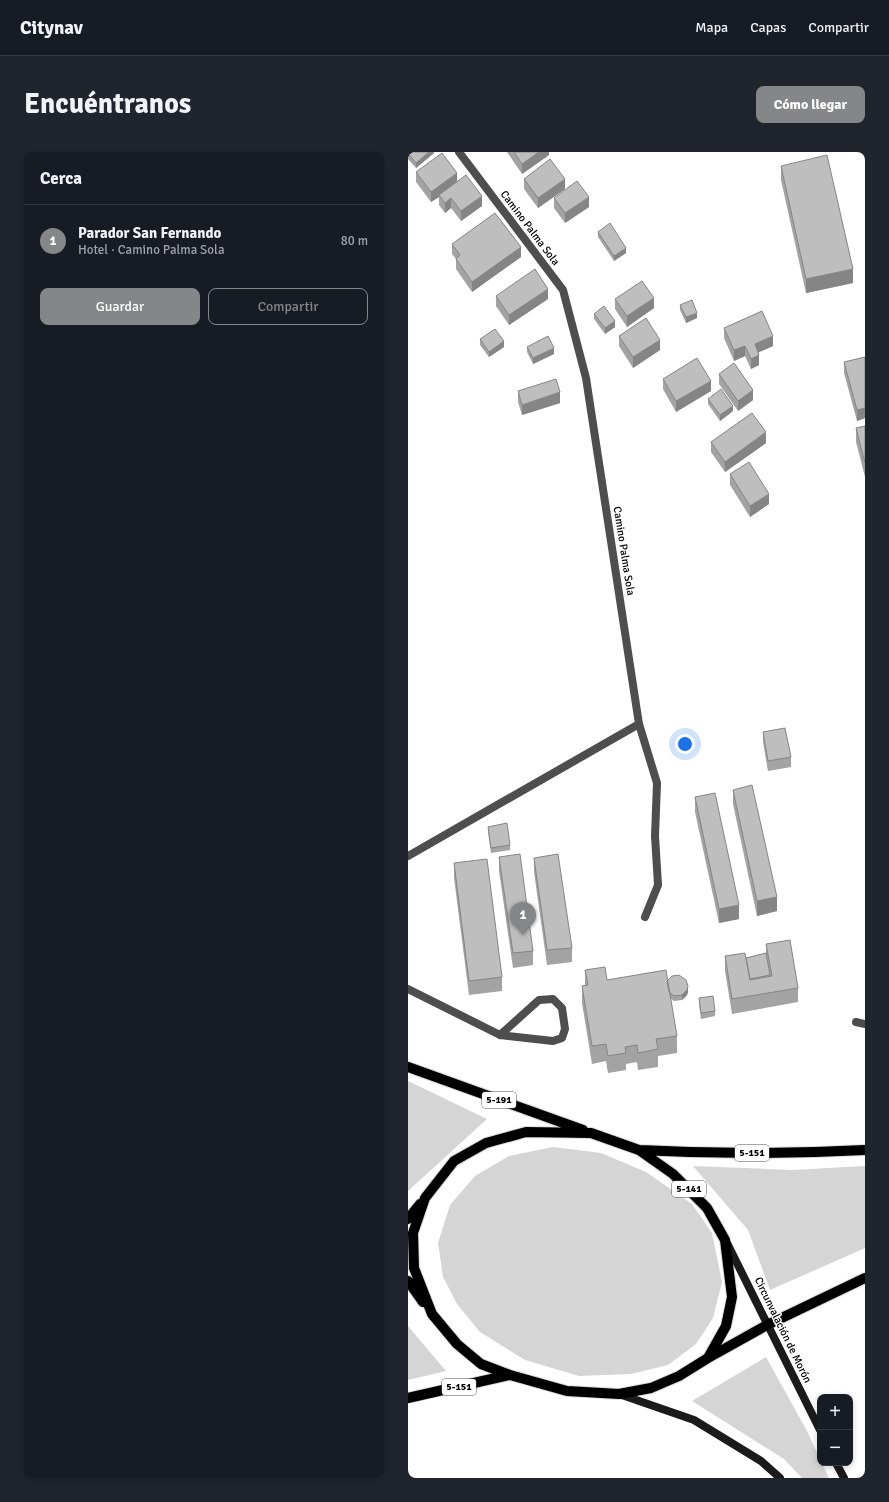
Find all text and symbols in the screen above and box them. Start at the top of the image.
text: Citynav [20,16,83,40]
text: Mapa [695,19,728,36]
text: Capas [750,19,786,36]
text: Compartir [808,19,869,36]
button: Cómo llegar [756,86,865,123]
text: Encuéntranos [24,87,191,121]
text: Cerca [40,168,82,189]
street label: Camino Palma Sola [498,188,563,268]
text: Parador San Fernando [78,224,221,242]
text: 1 [49,233,57,249]
text: 80 m [341,233,368,249]
text: Hotel · Camino Palma Sola [78,242,225,258]
button: Guardar [40,288,200,325]
button: Compartir [208,288,368,325]
street label: Camino Palma Sola [611,505,638,597]
your location [675,734,695,754]
pin: 1 [510,902,536,935]
road number: 5-191 [482,1092,516,1108]
road number: 5-151 [735,1145,769,1161]
road number: 5-141 [672,1181,706,1197]
street label: Circunvalación de Morón [752,1275,814,1385]
road number: 5-151 [442,1379,476,1395]
map controls [817,1394,853,1466]
button: + [817,1394,853,1430]
button: − [817,1430,853,1466]

